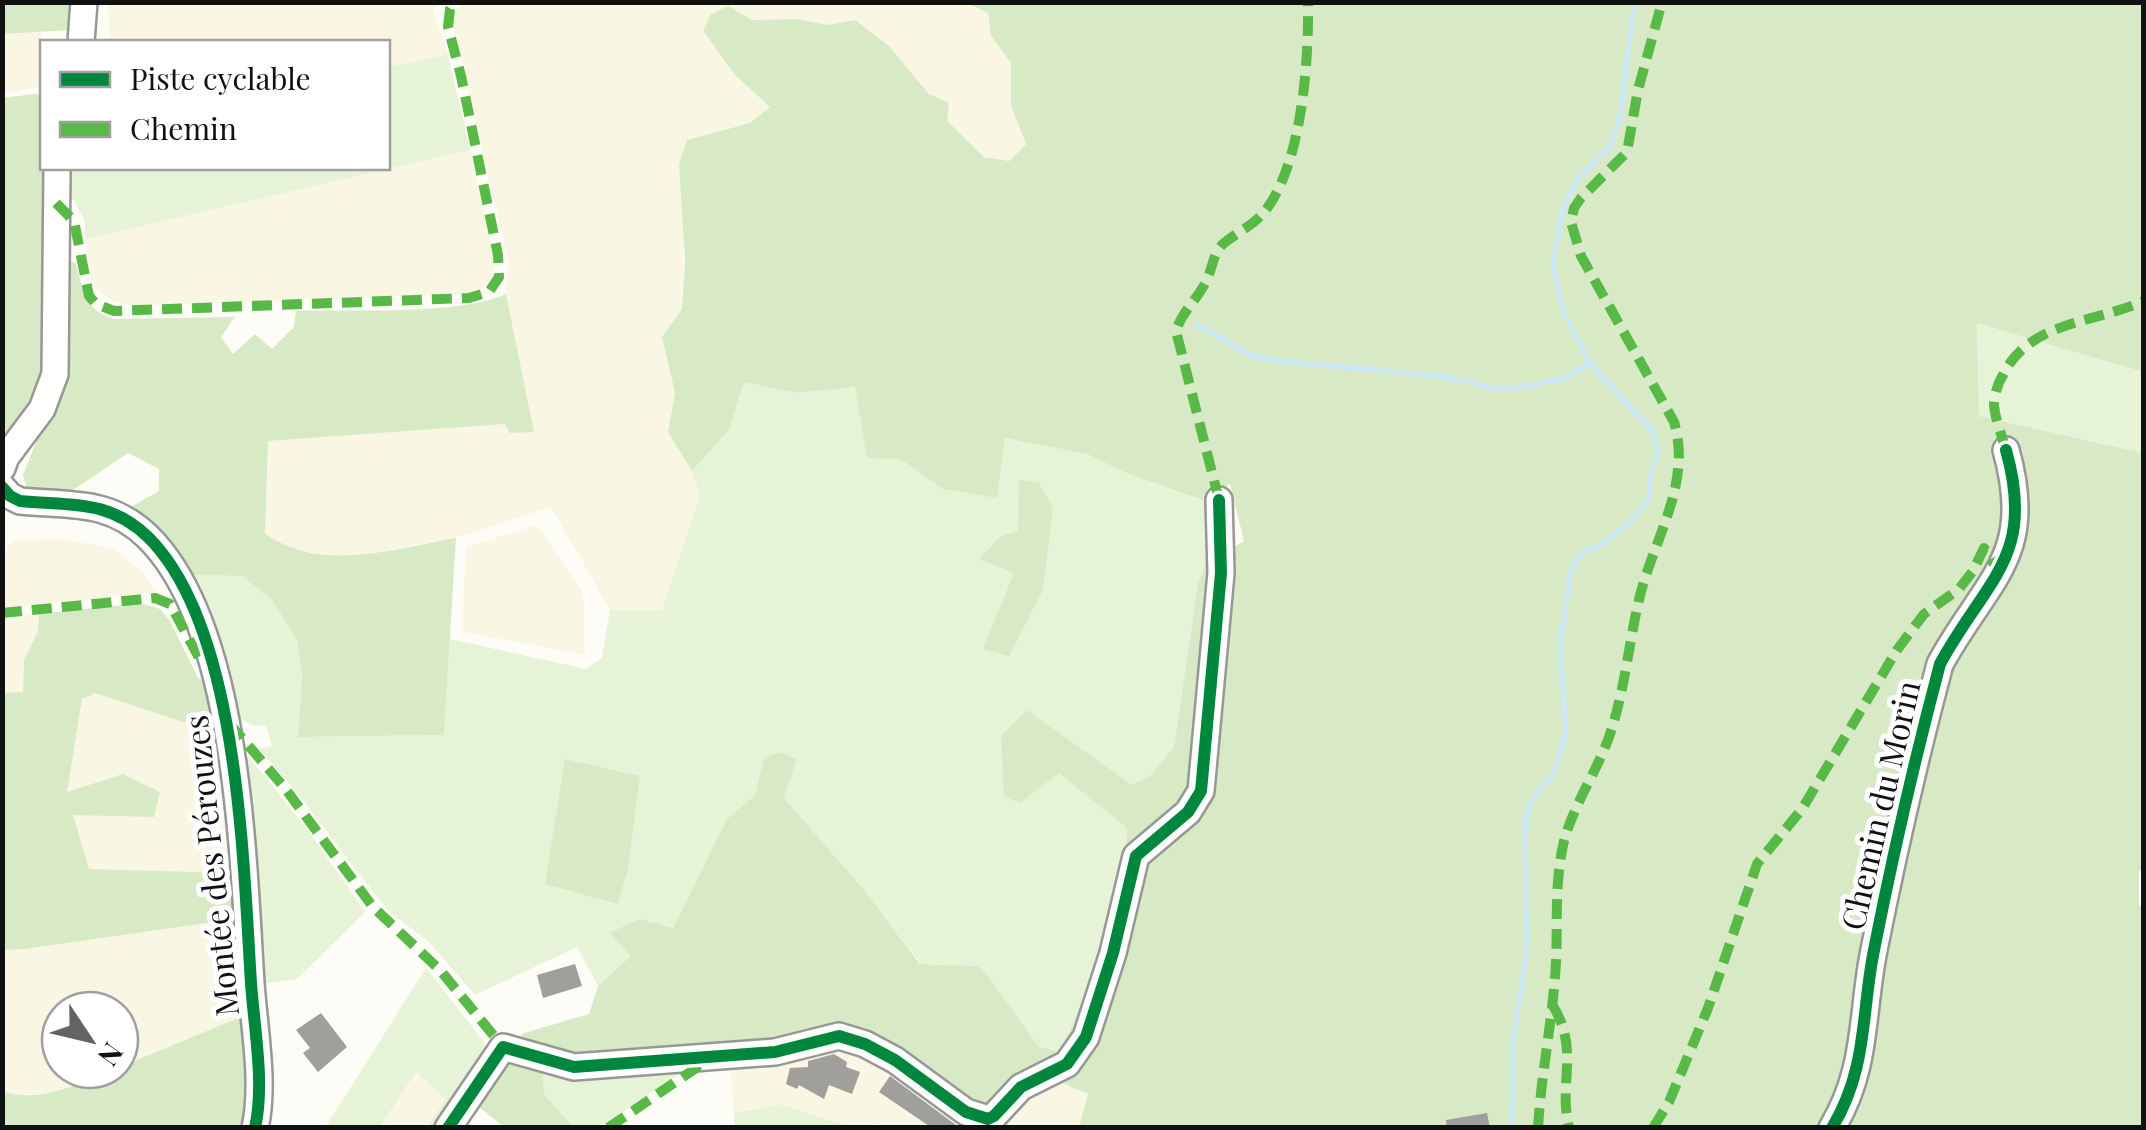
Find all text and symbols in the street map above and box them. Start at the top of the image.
legend [40,40,390,170]
text: Piste cyclable [130,58,311,98]
text: Chemin [130,108,237,148]
street label: Chemin du Morin [1829,676,1929,934]
street label: Montée des Pérouzes [173,713,247,1019]
north arrow [40,990,140,1090]
text: N [91,1036,133,1074]

